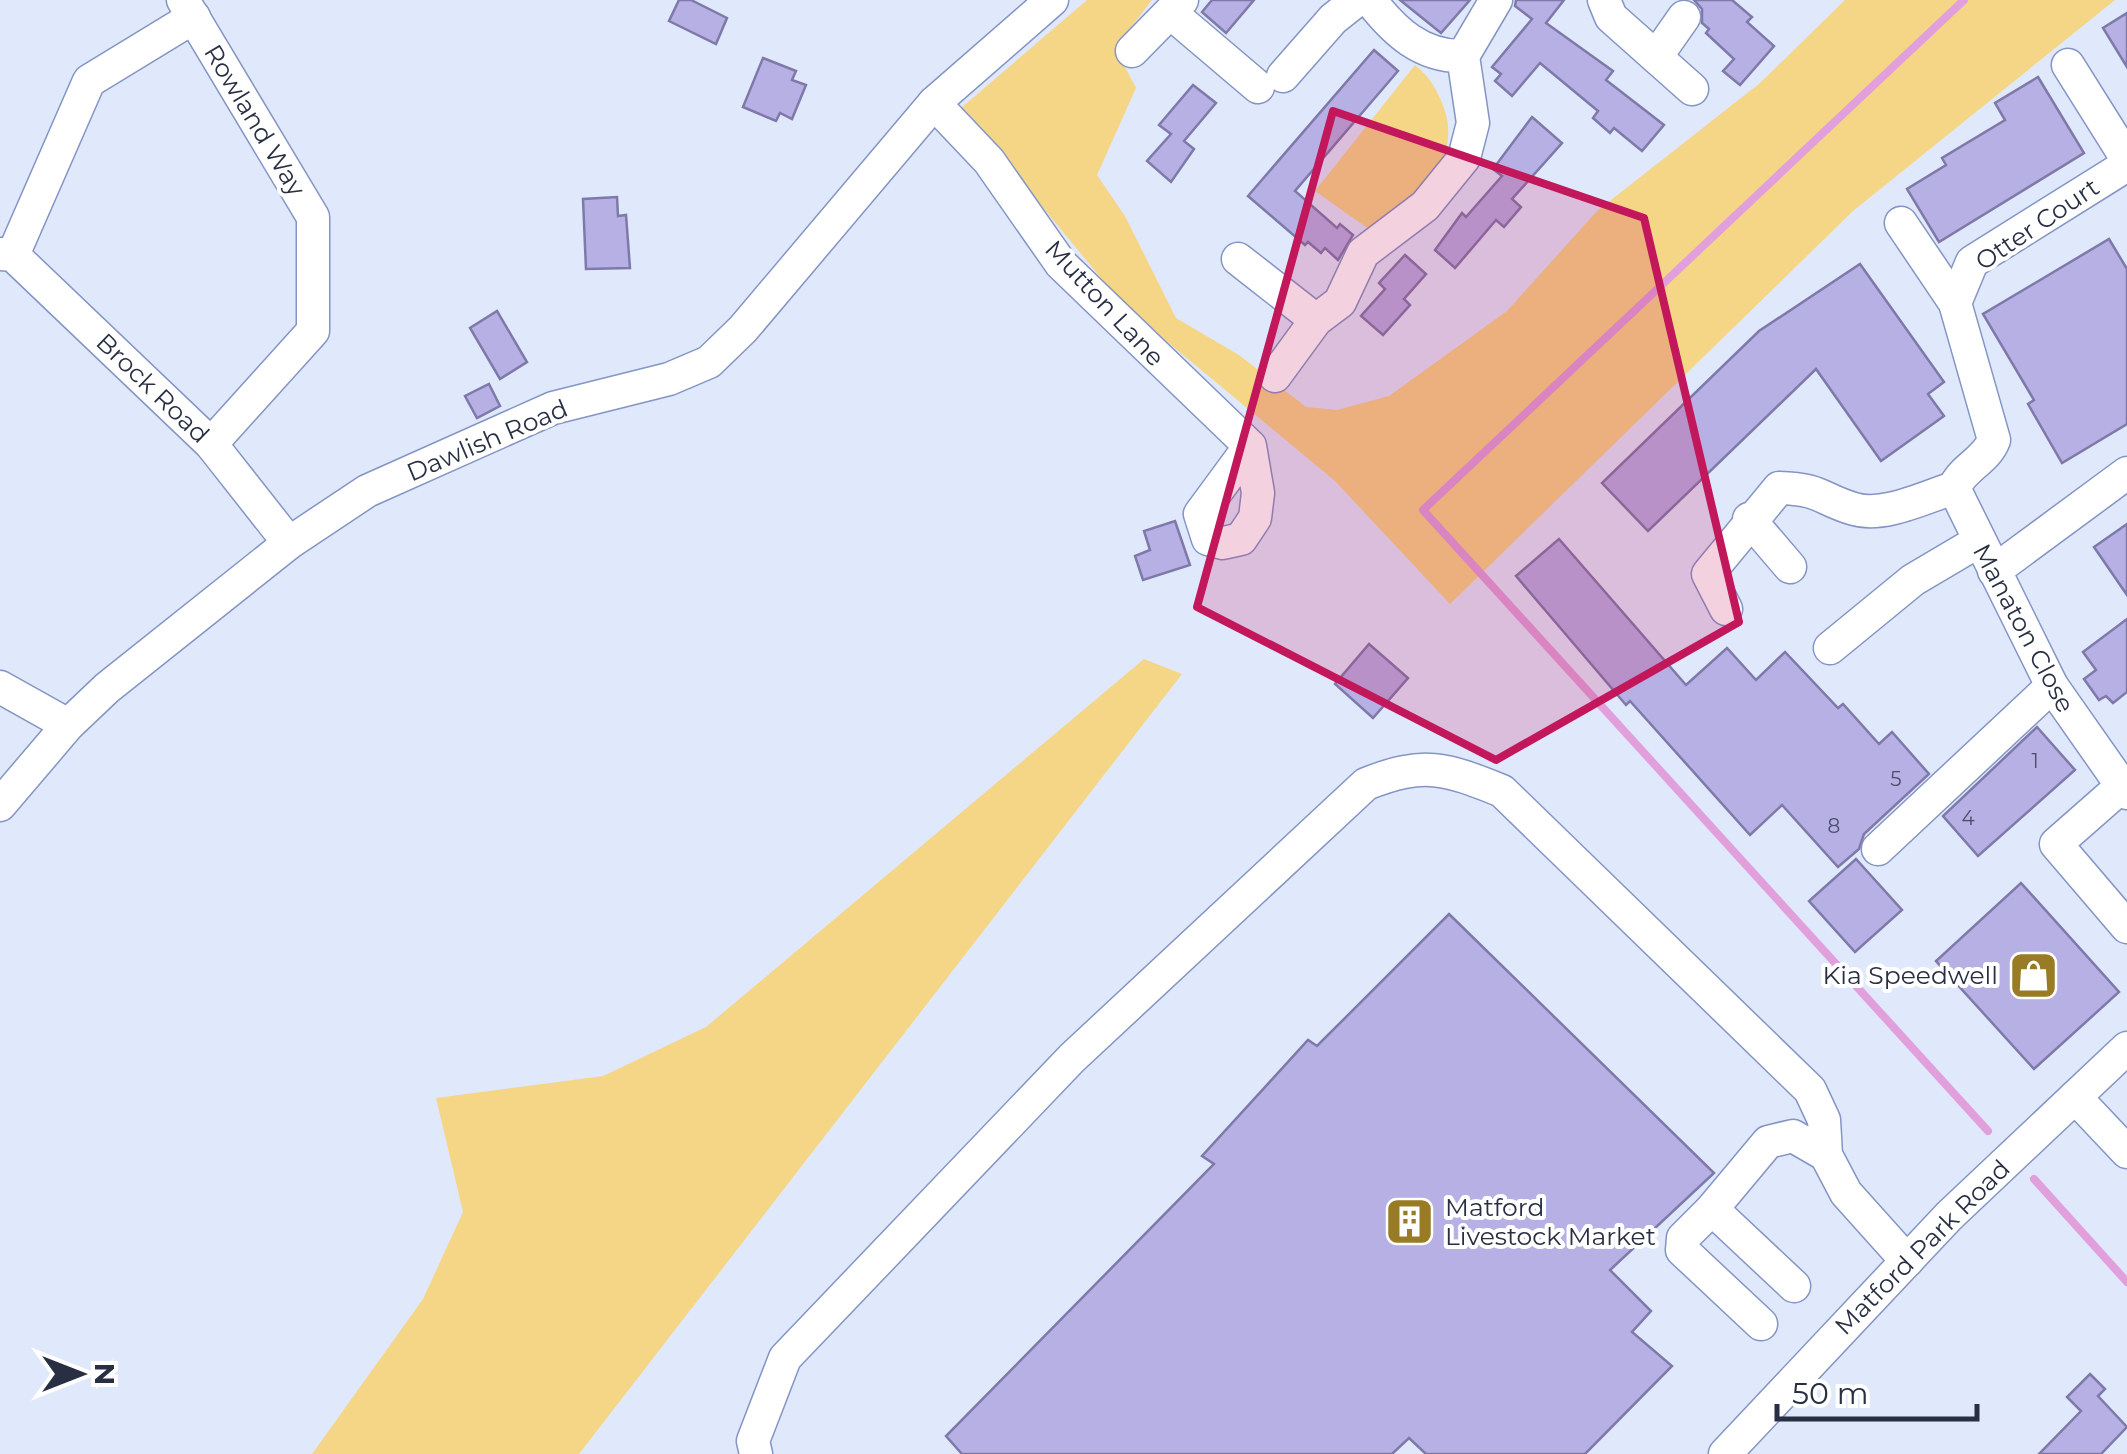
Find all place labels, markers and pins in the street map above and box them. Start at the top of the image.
shop icon: Kia Speedwell [2007,949,2059,1001]
place label: Kia Speedwell [1823,960,1998,990]
place label: Matford Livestock Market [1445,1192,1656,1251]
building icon: Matford Livestock Market [1384,1195,1436,1247]

